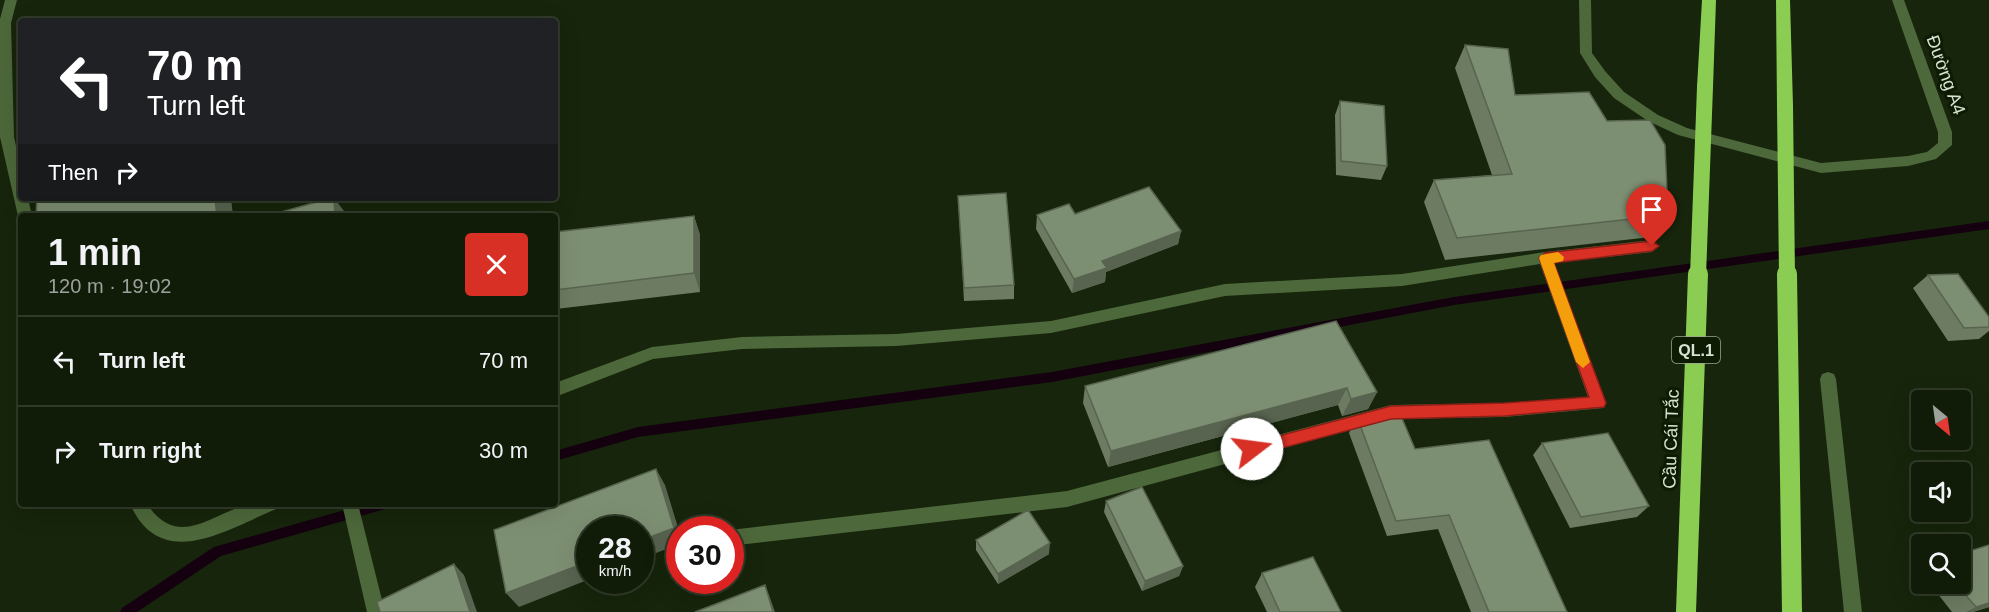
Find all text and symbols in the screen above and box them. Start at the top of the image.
street label: Đường A4 [1922,33,1970,117]
icon: left [48,42,126,120]
text: 70 m [147,42,243,89]
text: Turn left [147,91,245,121]
icon: right [110,156,143,189]
text: Then [48,160,98,185]
pin [1626,184,1677,246]
icon: arrive [1635,193,1668,226]
text: 1 min [48,232,142,273]
button: close [465,233,528,296]
text: 120 m · 19:02 [48,275,171,297]
road number: QL.1 [1672,337,1720,363]
icon: left [48,345,81,378]
text: Turn left [99,348,185,373]
text: 70 m [479,348,528,373]
street label: Cầu Cái Tắc [1658,389,1683,489]
north arrow [1911,390,1971,450]
map controls [1911,390,1971,594]
position arrow [1220,417,1284,481]
icon: right [48,435,81,468]
text: Turn right [99,438,201,463]
text: 30 m [479,438,528,463]
button: sound [1911,462,1971,522]
speed limit sign: 30 [666,516,744,594]
text: 28 [598,531,632,564]
button: search [1911,534,1971,594]
text: km/h [599,562,631,579]

